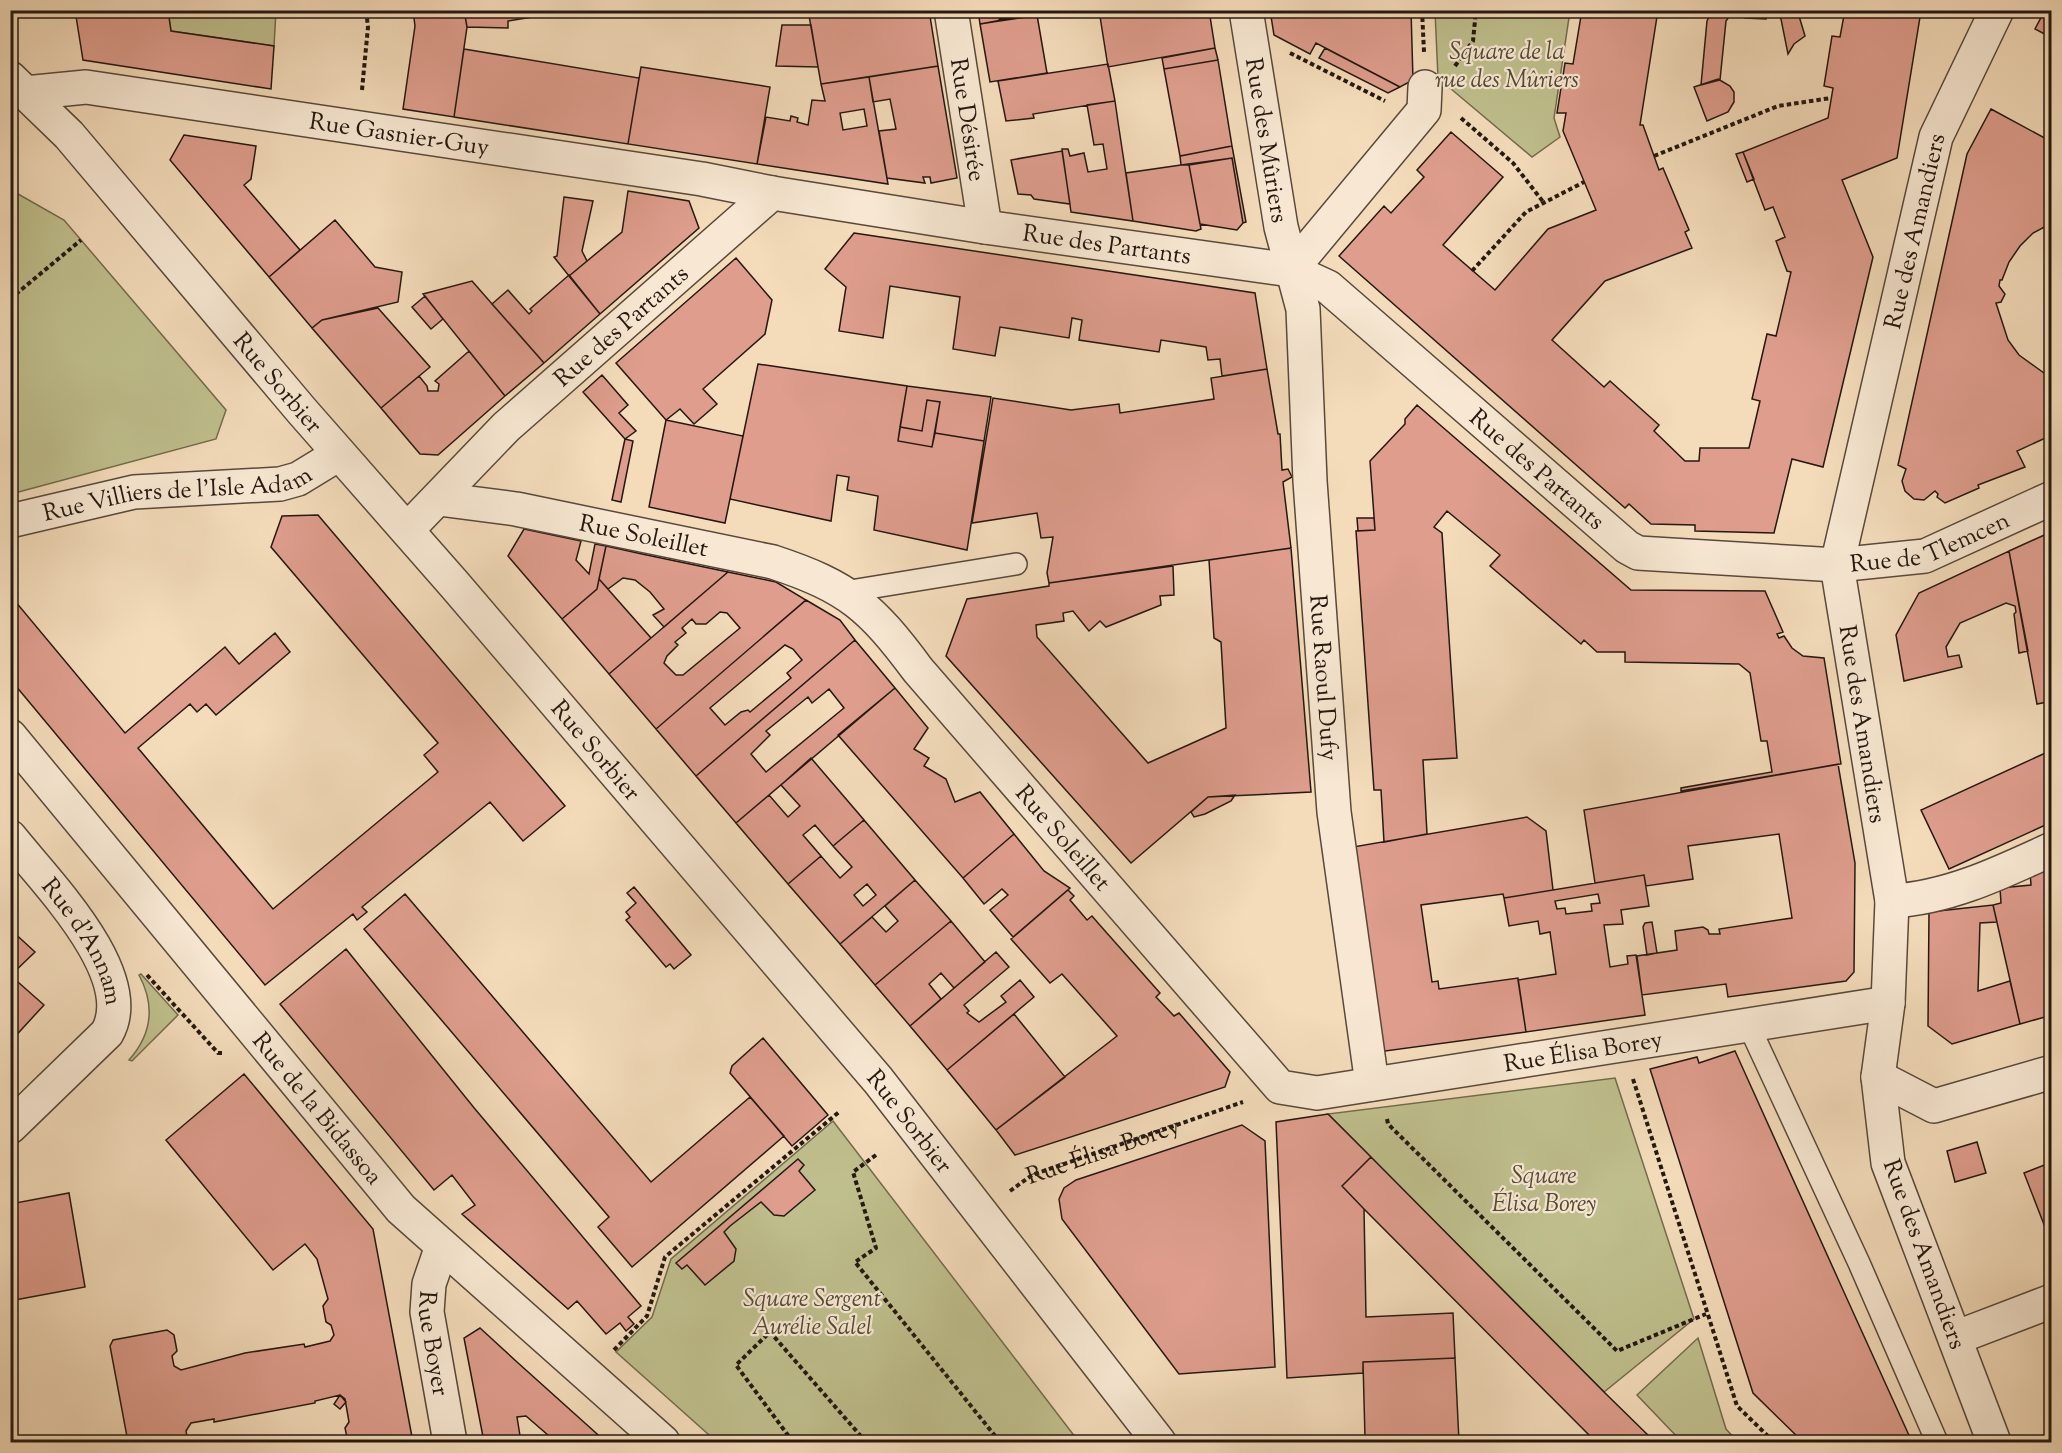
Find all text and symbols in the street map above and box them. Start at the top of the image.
park label: Square de la rue des Mûriers [1435,36,1579,98]
street label: Rue Désirée [940,56,993,184]
street label: Rue des Mûriers [1235,56,1295,226]
street label: Rue Gasnier-Guy [307,106,491,166]
street label: Rue des Amandiers [1877,130,1955,333]
street label: Rue des Partants [1020,217,1193,275]
street label: Rue des Partants [547,259,697,396]
street label: Rue Sorbier [224,326,329,442]
street label: Rue des Partants [1461,402,1611,539]
street label: Rue Villiers de l'Isle Adam [40,459,320,532]
street label: Rue de Tlemcen [1848,504,2016,583]
street label: Rue Soleillet [576,507,711,567]
street label: Rue Raoul Dufy [1299,594,1345,762]
street label: Rue des Amandiers [1829,623,1893,826]
street label: Rue Sorbier [542,694,647,809]
street label: Rue Soleillet [1006,778,1118,899]
street label: Rue d'Annam [32,872,129,1008]
street label: Rue Élisa Borey [1501,1024,1665,1082]
street label: Rue de la Bidassoa [243,1026,389,1193]
street label: Rue Sorbier [857,1063,959,1181]
street label: Rue Élisa Borey [1022,1110,1185,1195]
street label: Rue des Amandiers [1873,1155,1973,1354]
park label: Square Élisa Borey [1492,1160,1596,1222]
park label: Square Sergent Aurélie Salel [743,1283,881,1345]
street label: Rue Boyer [407,1289,457,1399]

